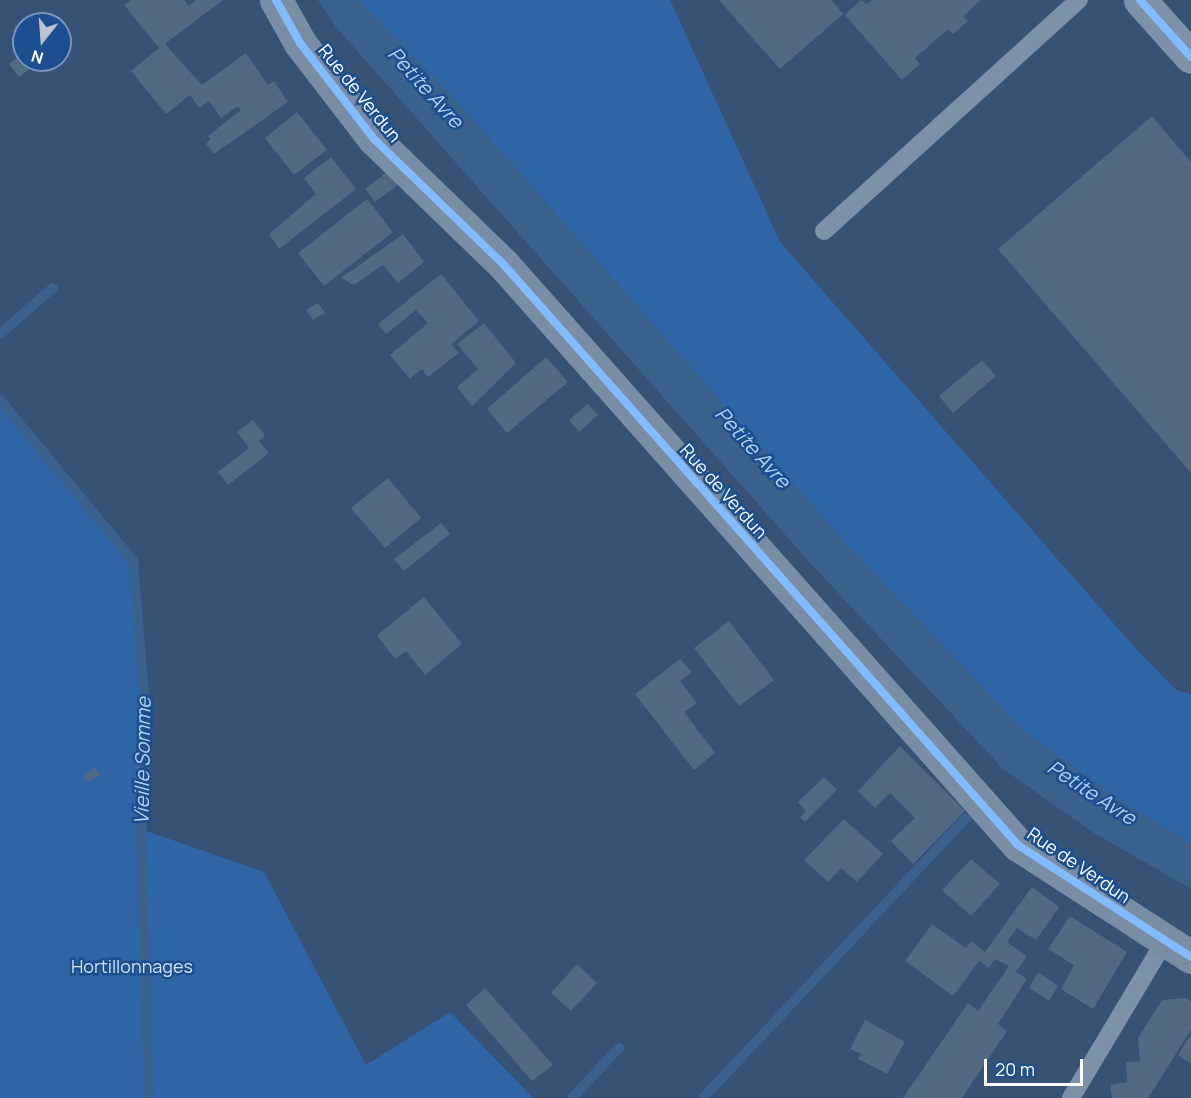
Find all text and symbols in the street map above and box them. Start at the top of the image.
north arrow [12,12,72,72]
street label: Rue de Verdun [314,40,406,146]
water label: Petite Avre [383,42,469,132]
text: N [29,45,46,70]
water label: Petite Avre [710,402,796,492]
street label: Rue de Verdun [676,439,772,543]
water label: Vieille Somme [129,697,155,825]
water label: Petite Avre [1043,755,1141,829]
street label: Rue de Verdun [1023,823,1135,907]
park label: Hortillonnages [71,955,193,977]
scale bar [987,1047,1086,1085]
text: 20 m [995,1057,1035,1081]

